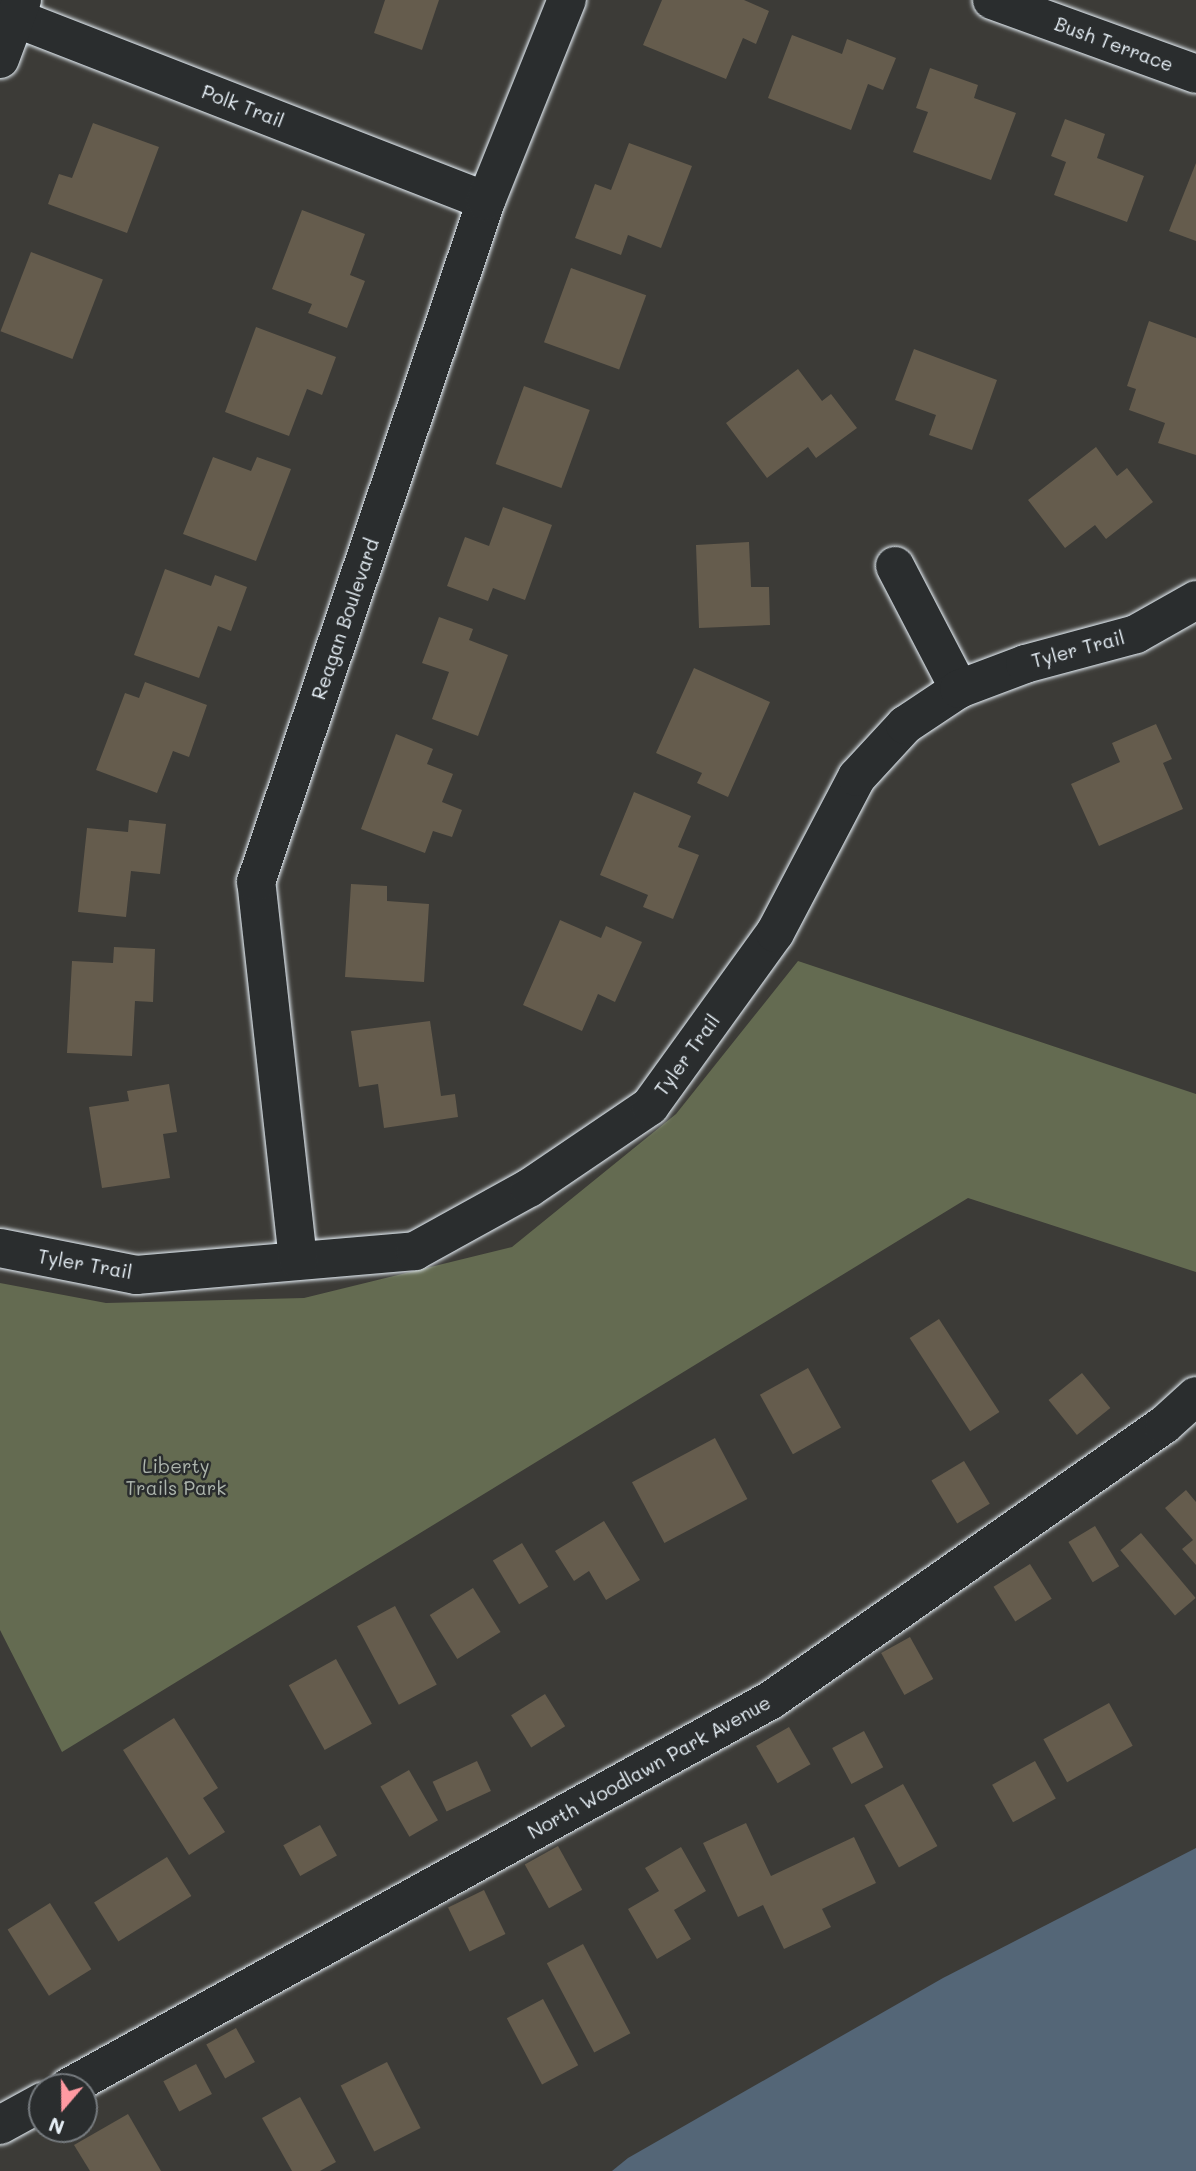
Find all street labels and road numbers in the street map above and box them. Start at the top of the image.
street label: Bush Terrace [1052,12,1176,76]
street label: Polk Trail [199,80,287,132]
street label: Reagan Boulevard [307,536,383,702]
street label: Tyler Trail [1029,626,1127,672]
street label: Tyler Trail [650,1010,724,1100]
street label: Tyler Trail [36,1245,134,1283]
street label: North Woodlawn Park Avenue [524,1691,774,1843]

